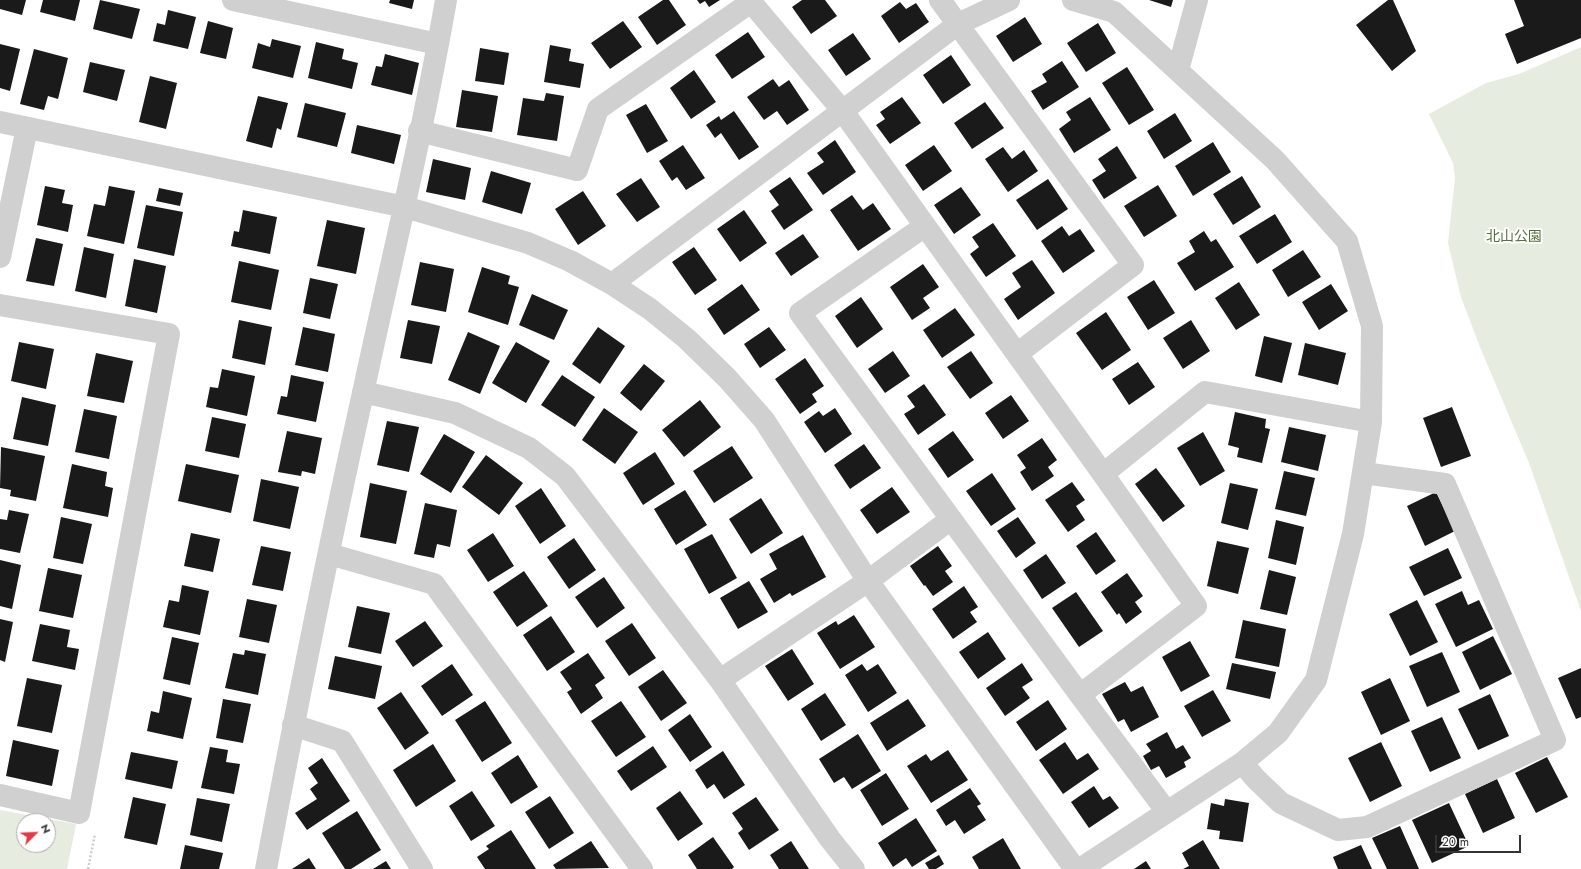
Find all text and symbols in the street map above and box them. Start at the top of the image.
park label: 北山公園 [1486,230,1542,246]
north arrow [16,813,56,853]
text: N [37,821,55,836]
scale bar [1437,827,1523,853]
text: 20 m [1442,833,1469,851]

